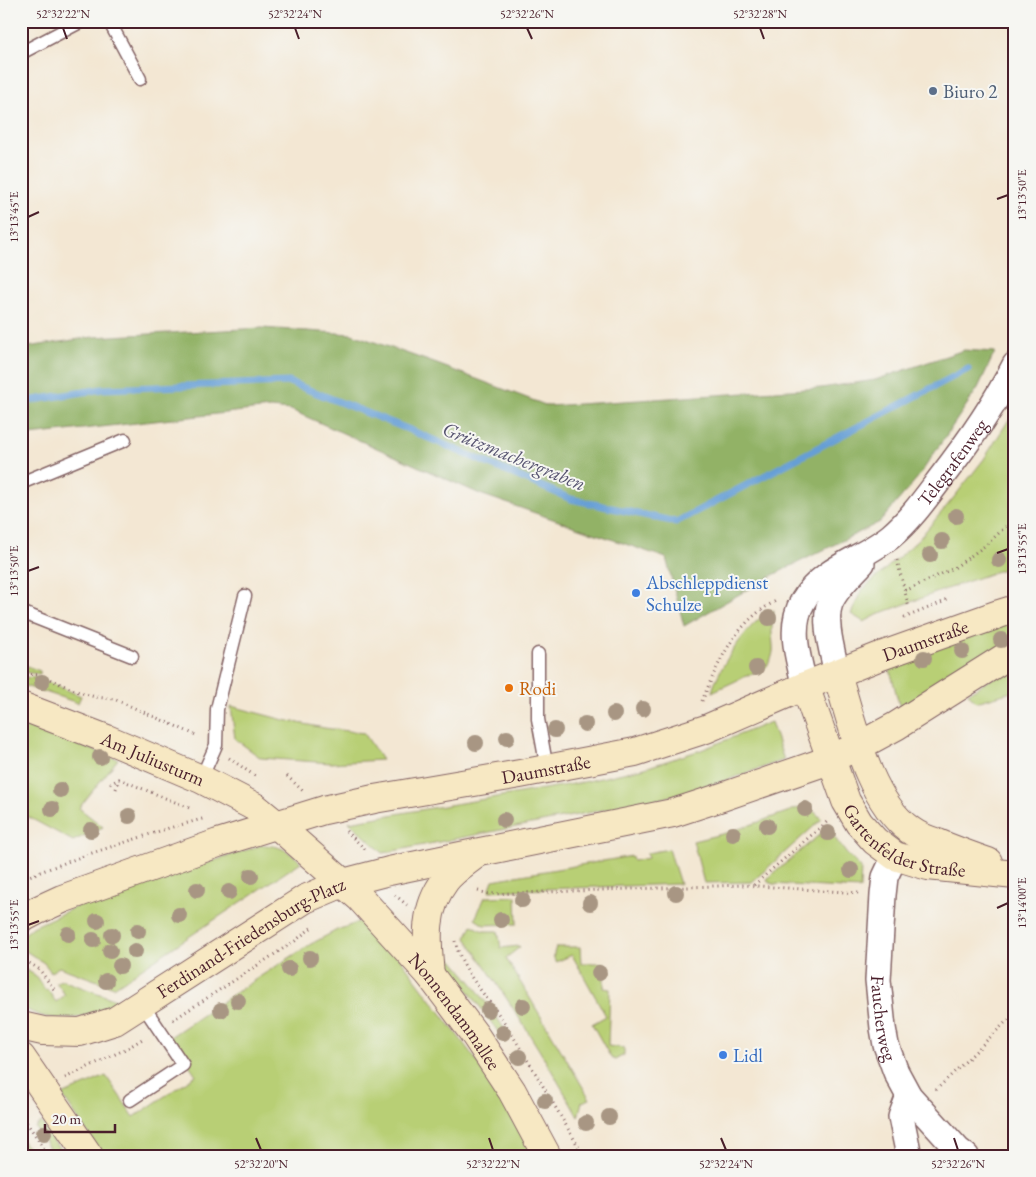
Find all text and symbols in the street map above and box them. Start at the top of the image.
text: 52°32'22"N [36,6,90,22]
text: 52°32'24"N [268,6,322,22]
text: 52°32'26"N [500,6,554,22]
text: 52°32'28"N [733,6,787,22]
place label: Biuro 2 [943,79,998,104]
marker: Biuro 2 [927,85,939,97]
text: 13°13'50"E [1014,169,1030,221]
text: 13°13'45"E [6,191,22,243]
street label: Telegrafenweg [912,413,993,511]
water label: Grützmachergraben [439,415,589,497]
text: 13°13'55"E [1014,523,1030,575]
text: 13°13'50"E [6,545,22,597]
place label: Abschleppdienst Schulze [645,570,768,617]
marker: Abschleppdienst Schulze [630,587,642,599]
street label: Daumstraße [879,613,972,667]
place label: Rodi [519,676,557,701]
marker: Rodi [503,682,515,694]
street label: Am Juliusturm [96,725,209,792]
street label: Daumstraße [500,748,592,789]
street label: Gartenfelder Straße [838,799,967,882]
street label: Ferdinand-Friedensburg-Platz [152,871,349,1004]
text: 13°14'00"E [1014,877,1030,929]
text: 13°13'55"E [6,899,22,951]
street label: Nonnendammallee [403,947,507,1074]
street label: Faucherweg [865,975,904,1065]
place label: Lidl [733,1043,763,1068]
marker: Lidl [717,1049,729,1061]
scale bar [45,1102,115,1134]
text: 20 m [52,1109,81,1128]
text: 52°32'20"N [234,1156,288,1172]
text: 52°32'22"N [466,1156,520,1172]
text: 52°32'24"N [699,1156,753,1172]
text: 52°32'26"N [931,1156,985,1172]

